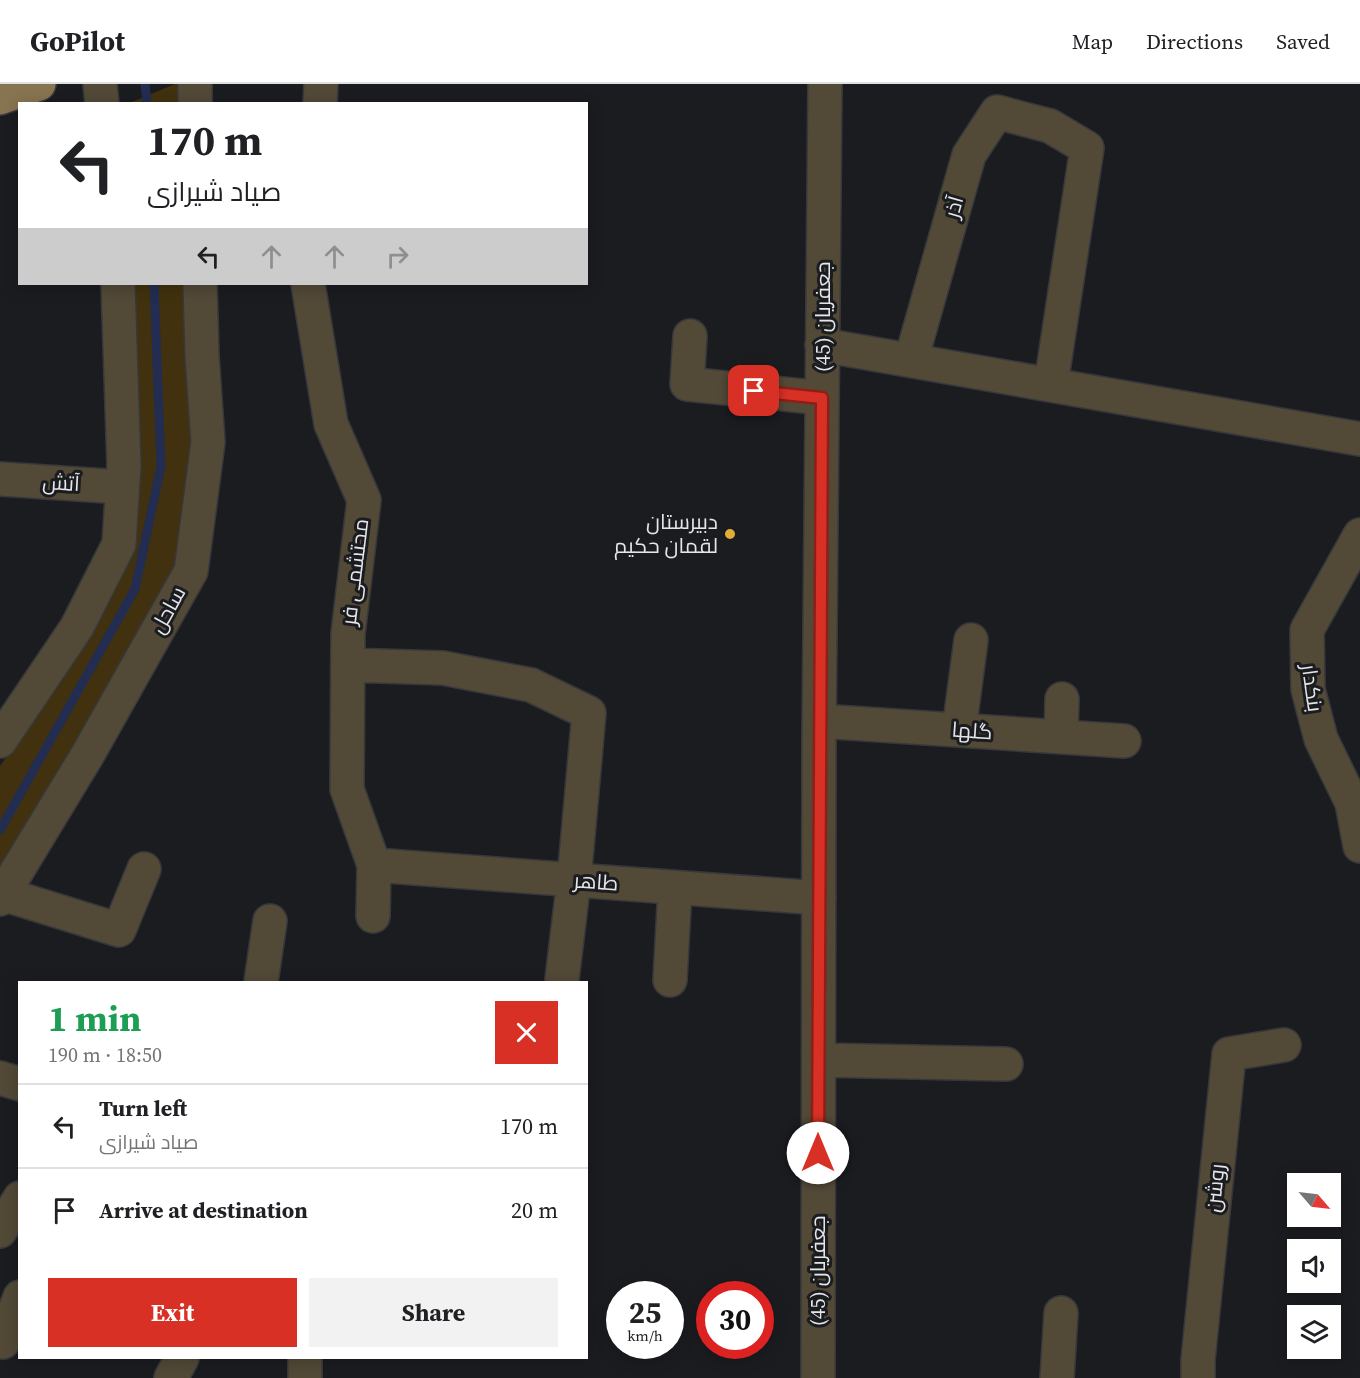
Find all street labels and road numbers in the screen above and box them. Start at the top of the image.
street label: آذر [936,192,970,222]
street label: جعفریان (45) [808,262,837,372]
street label: آتش [42,467,81,498]
street label: محتشمی فر [333,517,375,628]
street label: ساحل [143,581,192,639]
street label: بنکدار [1295,661,1330,714]
street label: گلها [951,715,993,746]
street label: طاهر [572,865,619,898]
street label: روشن [1198,1162,1231,1214]
street label: جعفریان (45) [803,1216,832,1326]

